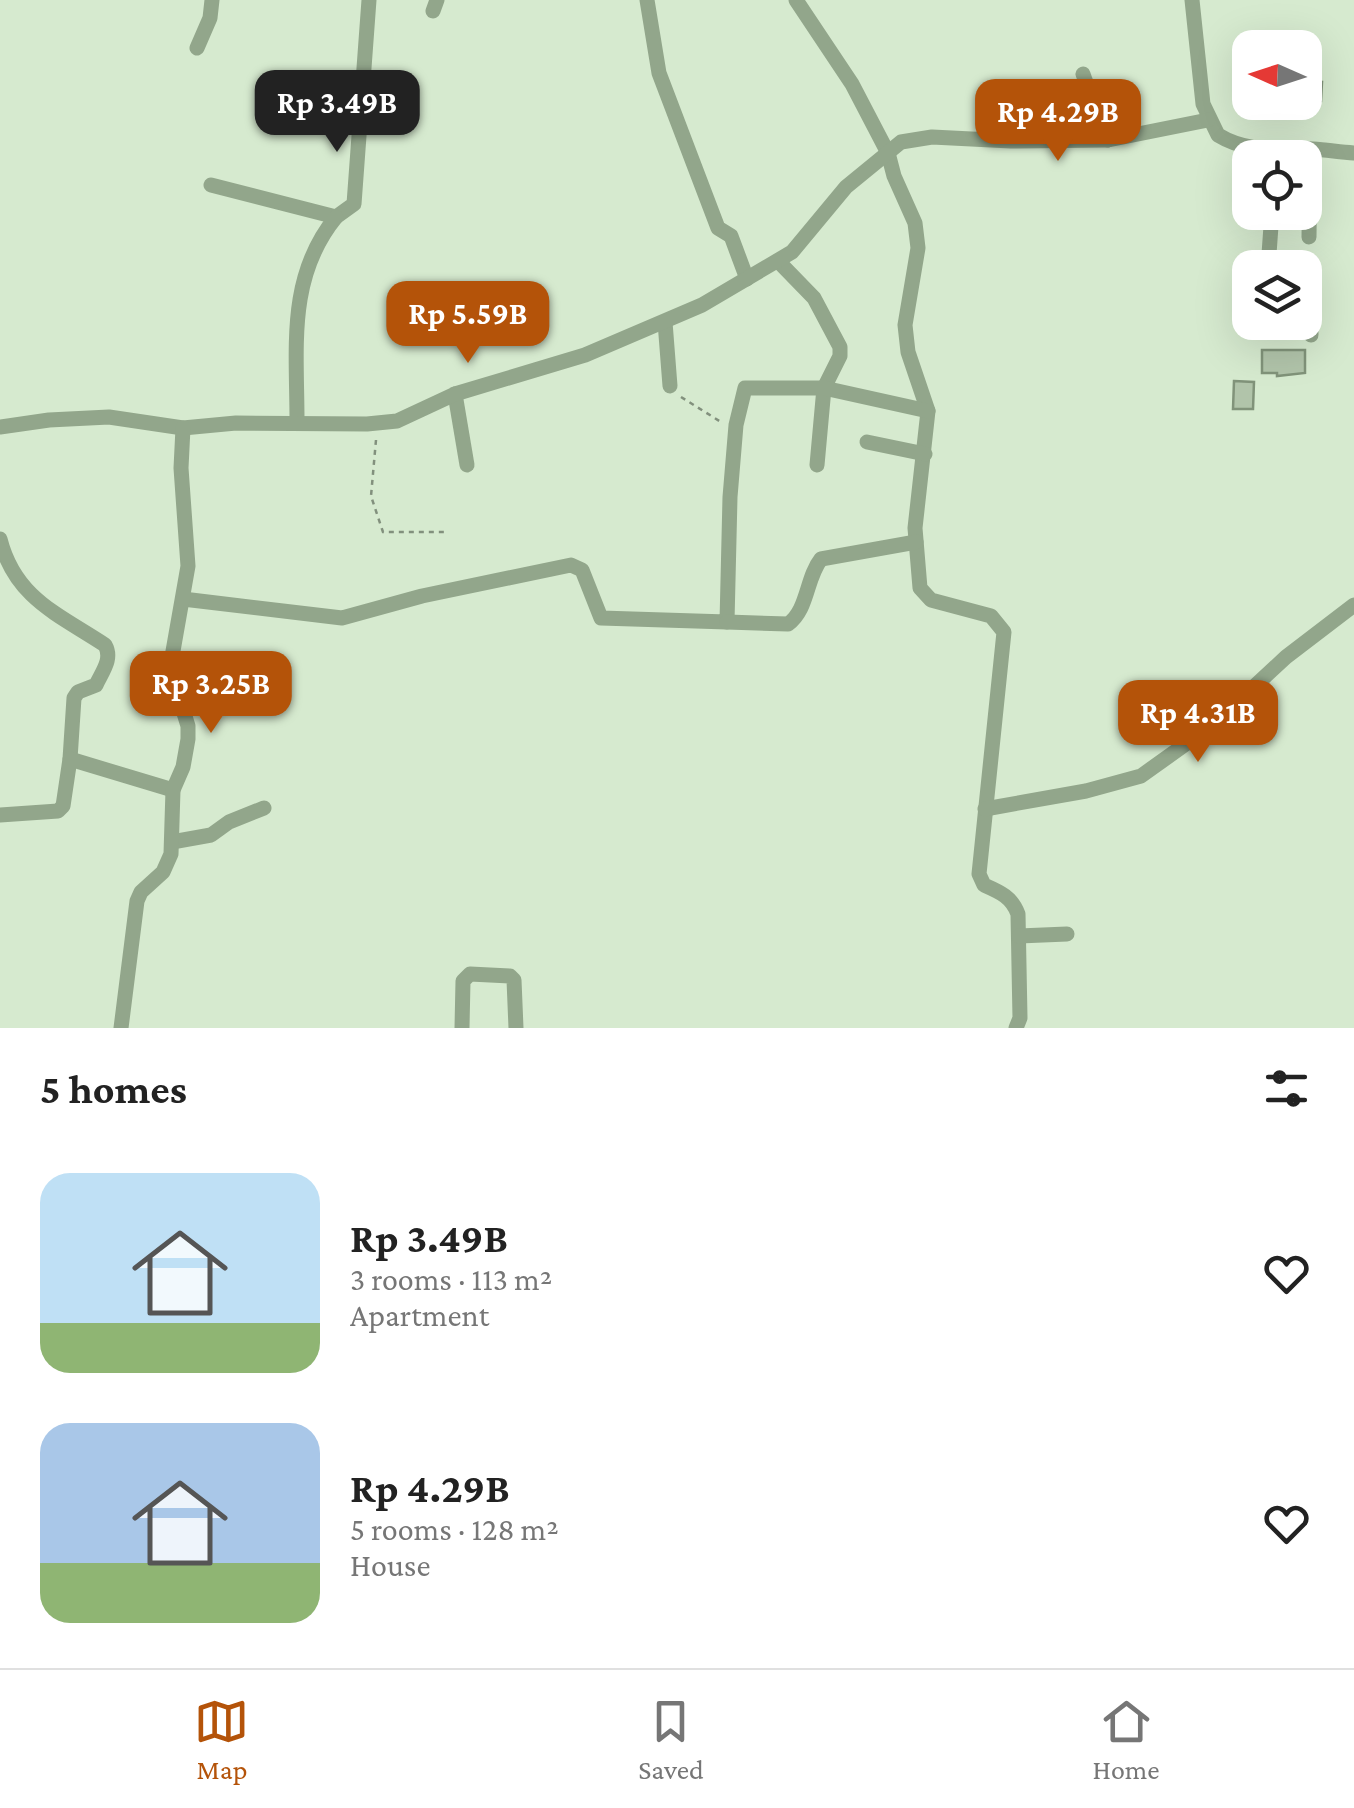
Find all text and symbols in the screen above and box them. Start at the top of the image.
north arrow [1232,30,1322,120]
map controls [1232,30,1322,340]
pin: Rp 3.49B [234,70,440,155]
pin: Rp 4.29B [955,79,1161,164]
text: Rp 3.49B [277,84,397,120]
text: Rp 4.29B [997,93,1119,129]
button: locate [1232,140,1322,230]
button: layers [1232,250,1322,340]
pin: Rp 5.59B [365,281,571,366]
text: Rp 5.59B [408,295,528,331]
pin: Rp 3.25B [108,651,314,736]
text: Rp 3.25B [152,665,270,701]
pin: Rp 4.31B [1095,680,1301,765]
text: Rp 4.31B [1140,694,1256,730]
icon: filters [1259,1061,1314,1116]
text: 5 homes [40,1065,187,1112]
icon: home [120,1213,240,1333]
text: Rp 3.49B [350,1214,508,1261]
icon: heart [1259,1246,1314,1301]
text: 3 rooms · 113 m² [350,1261,552,1297]
text: Apartment [350,1297,489,1333]
icon: home [120,1463,240,1583]
text: Rp 4.29B [350,1464,510,1511]
icon: heart [1259,1496,1314,1551]
text: 5 rooms · 128 m² [350,1511,559,1547]
text: House [350,1547,430,1583]
tab: Map [194,1694,249,1785]
tab: Saved [638,1694,704,1785]
tab: Home [1093,1694,1160,1785]

